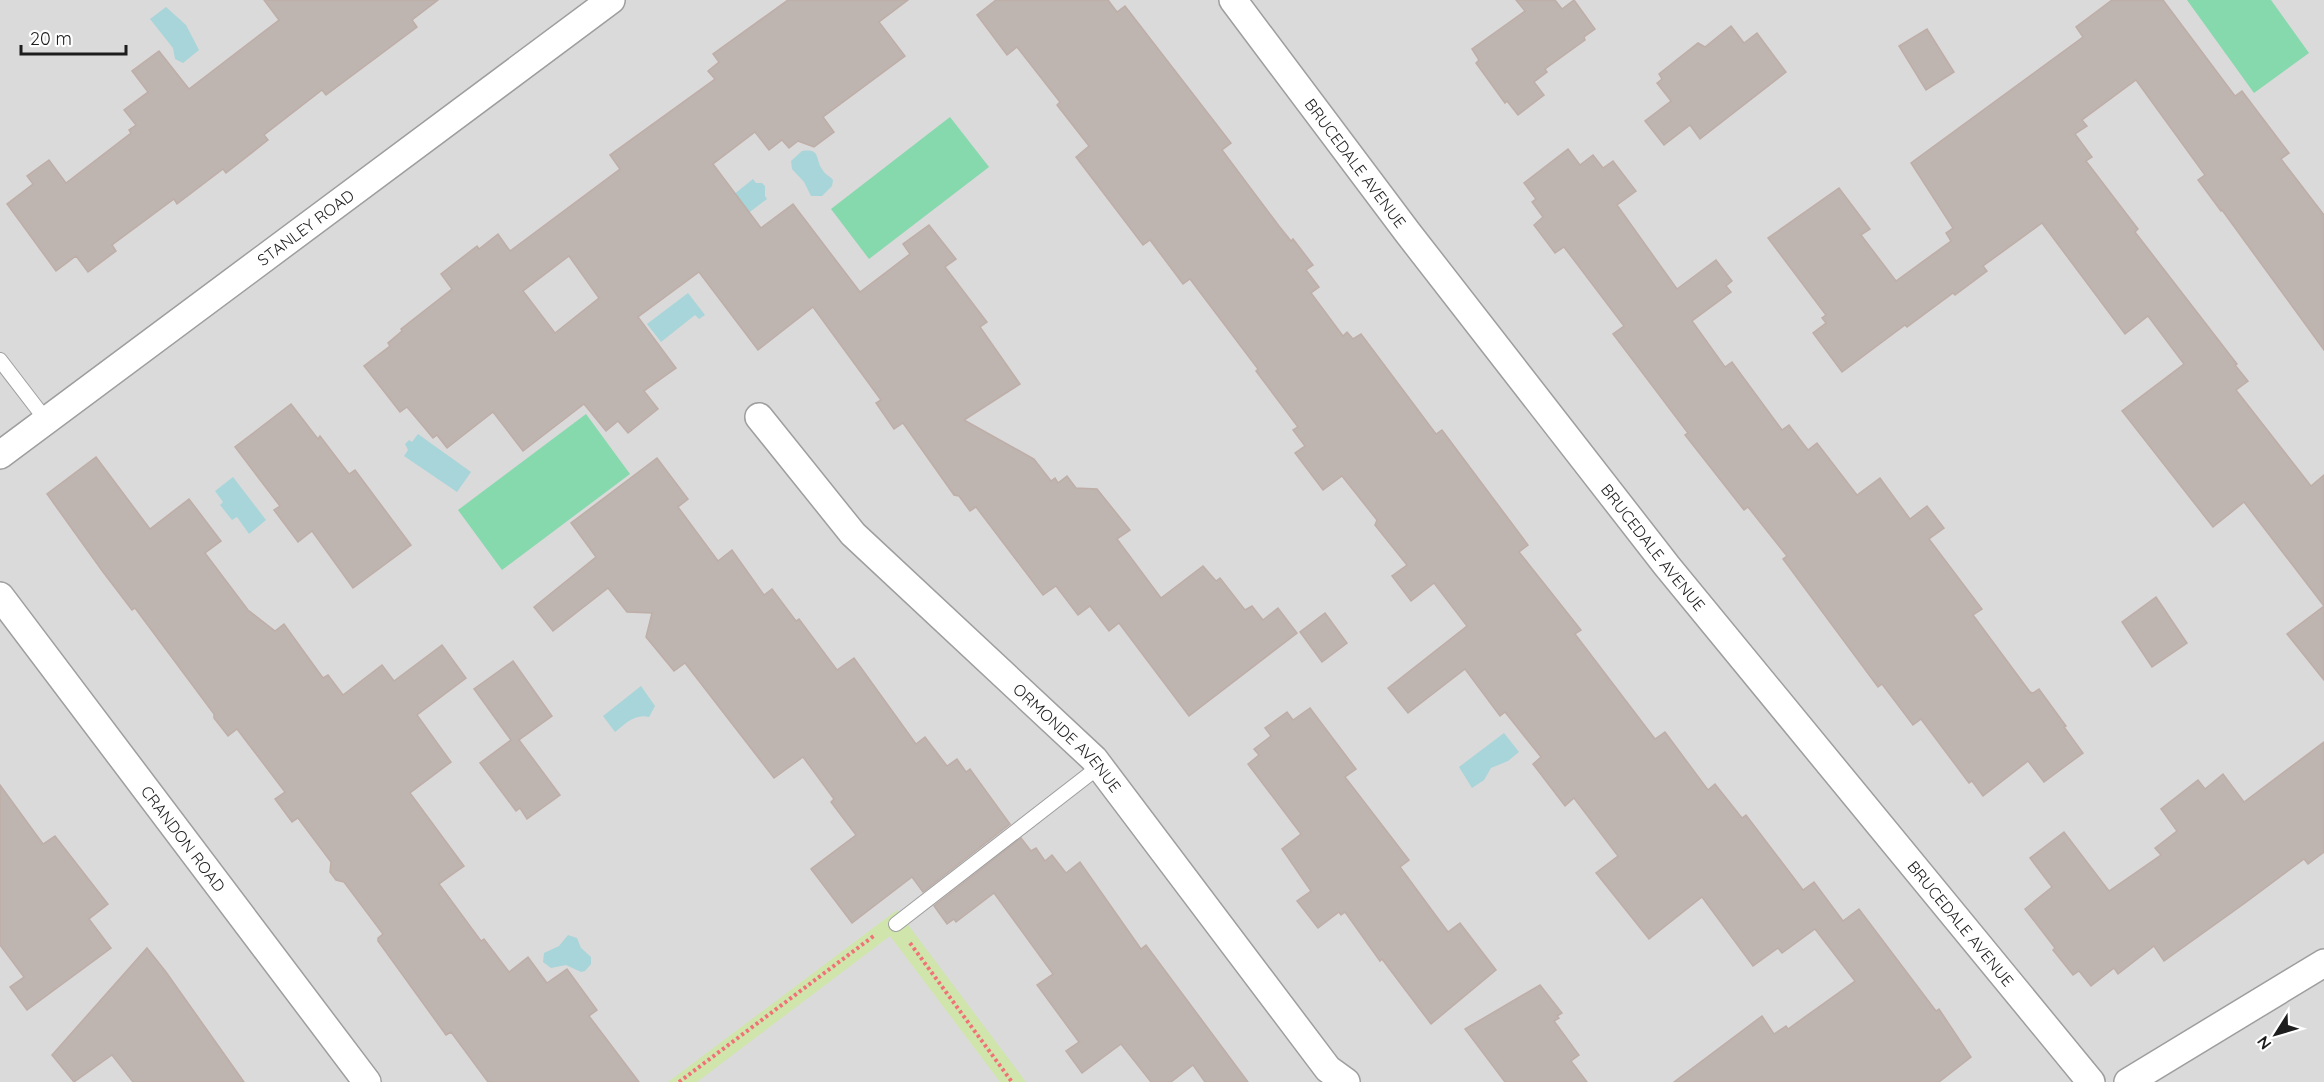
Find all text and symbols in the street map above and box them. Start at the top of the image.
scale bar [21,18,126,56]
text: 20 m [30,27,72,50]
street label: BRUCEDALE AVENUE [1300,94,1411,232]
street label: STANLEY ROAD [253,185,358,270]
street label: BRUCEDALE AVENUE [1597,480,1710,615]
street label: ORMONDE AVENUE [1009,679,1126,796]
street label: CRANDON ROAD [137,782,230,896]
street label: BRUCEDALE AVENUE [1903,857,2018,990]
north arrow [2246,1004,2306,1064]
text: N [2252,1032,2276,1054]

